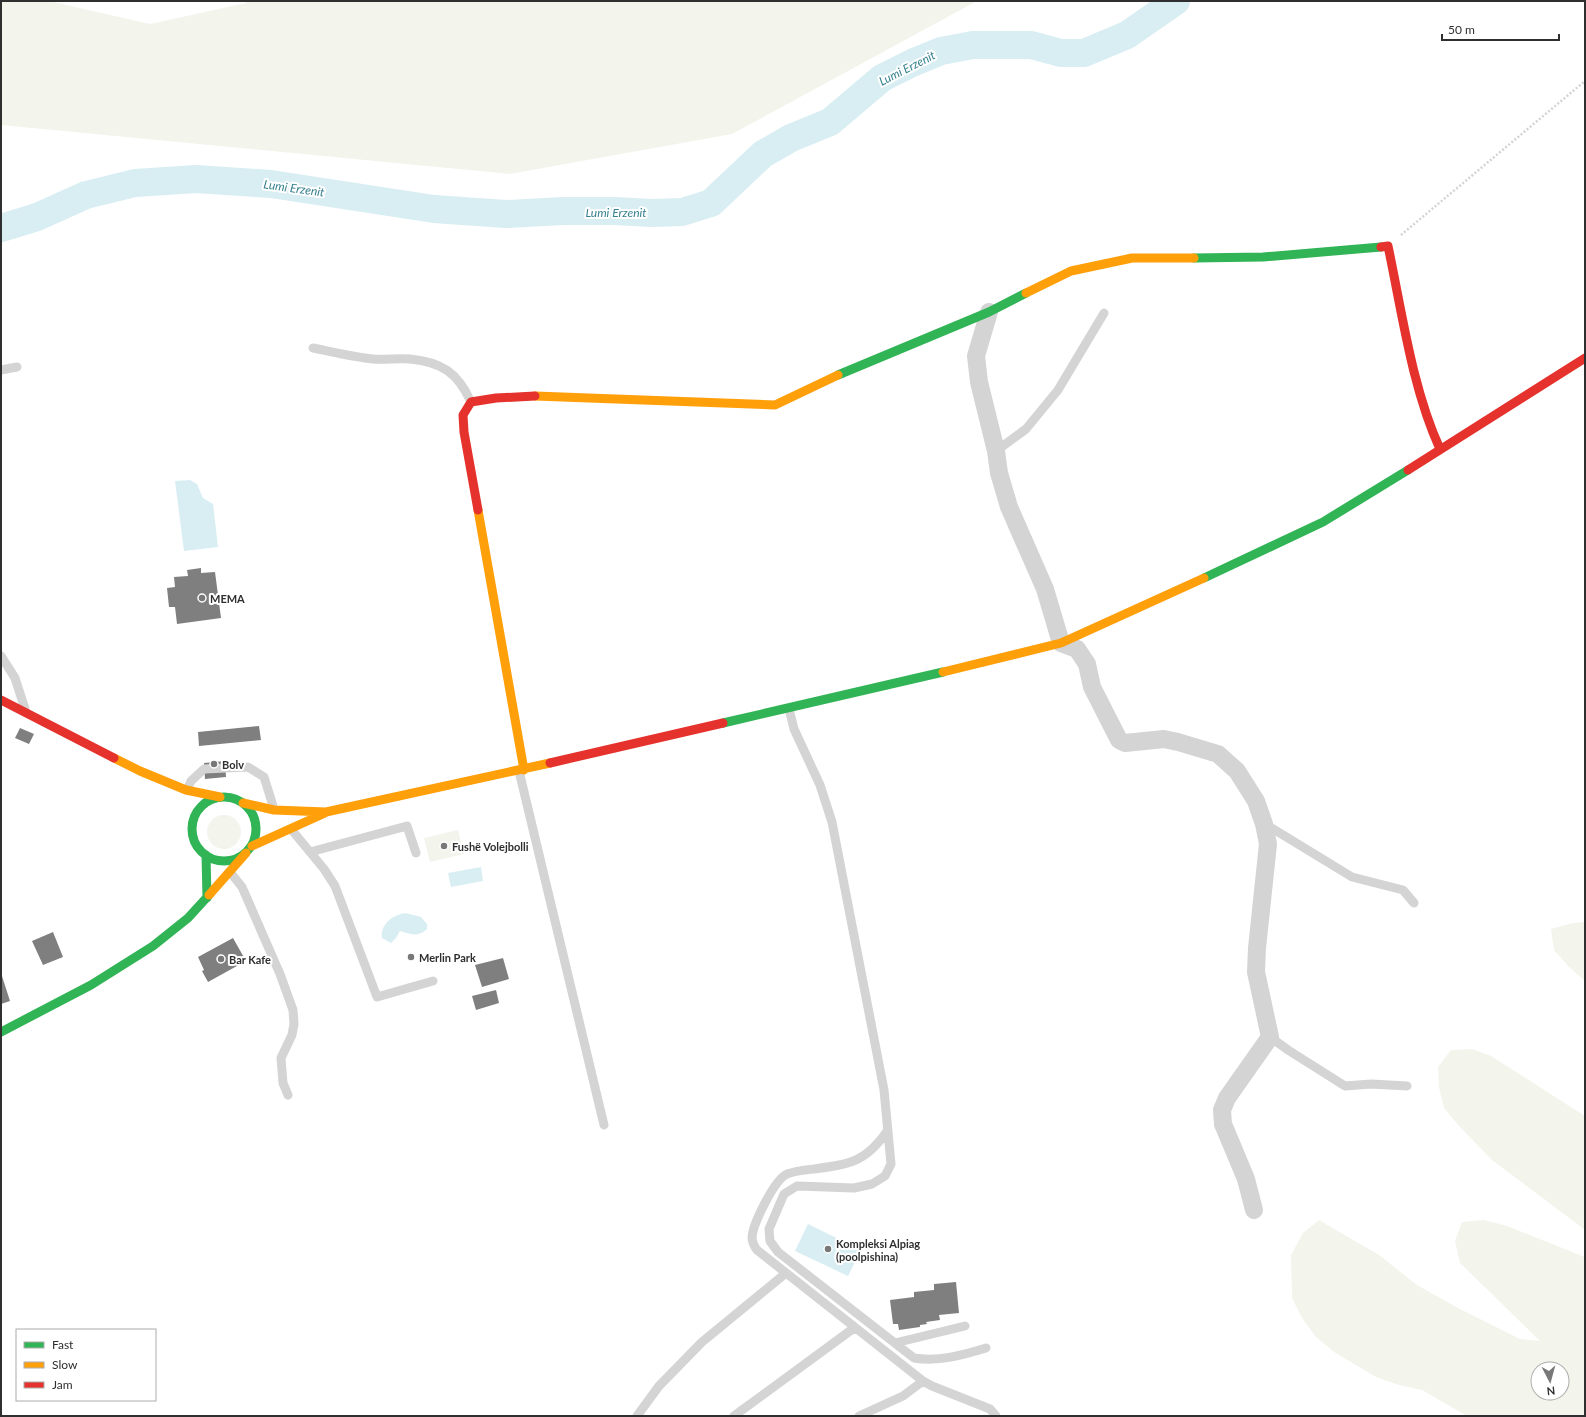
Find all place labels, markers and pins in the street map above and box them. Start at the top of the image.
place label: MEMA [210,592,245,605]
marker: MEMA [197,593,207,603]
place label: Bolv [222,758,244,771]
marker: Bolv [209,759,219,769]
place label: Fushë Volejbolli [452,840,529,853]
marker: Fushë Volejbolli [439,841,449,851]
place label: Merlin Park [419,951,476,964]
marker: Merlin Park [406,952,416,962]
place label: Bar Kafe [229,953,271,966]
marker: Bar Kafe [216,954,226,964]
place label: Kompleksi Alpiag (poolpishina) [836,1237,920,1263]
marker: Kompleksi Alpiag (poolpishina) [823,1244,833,1254]

